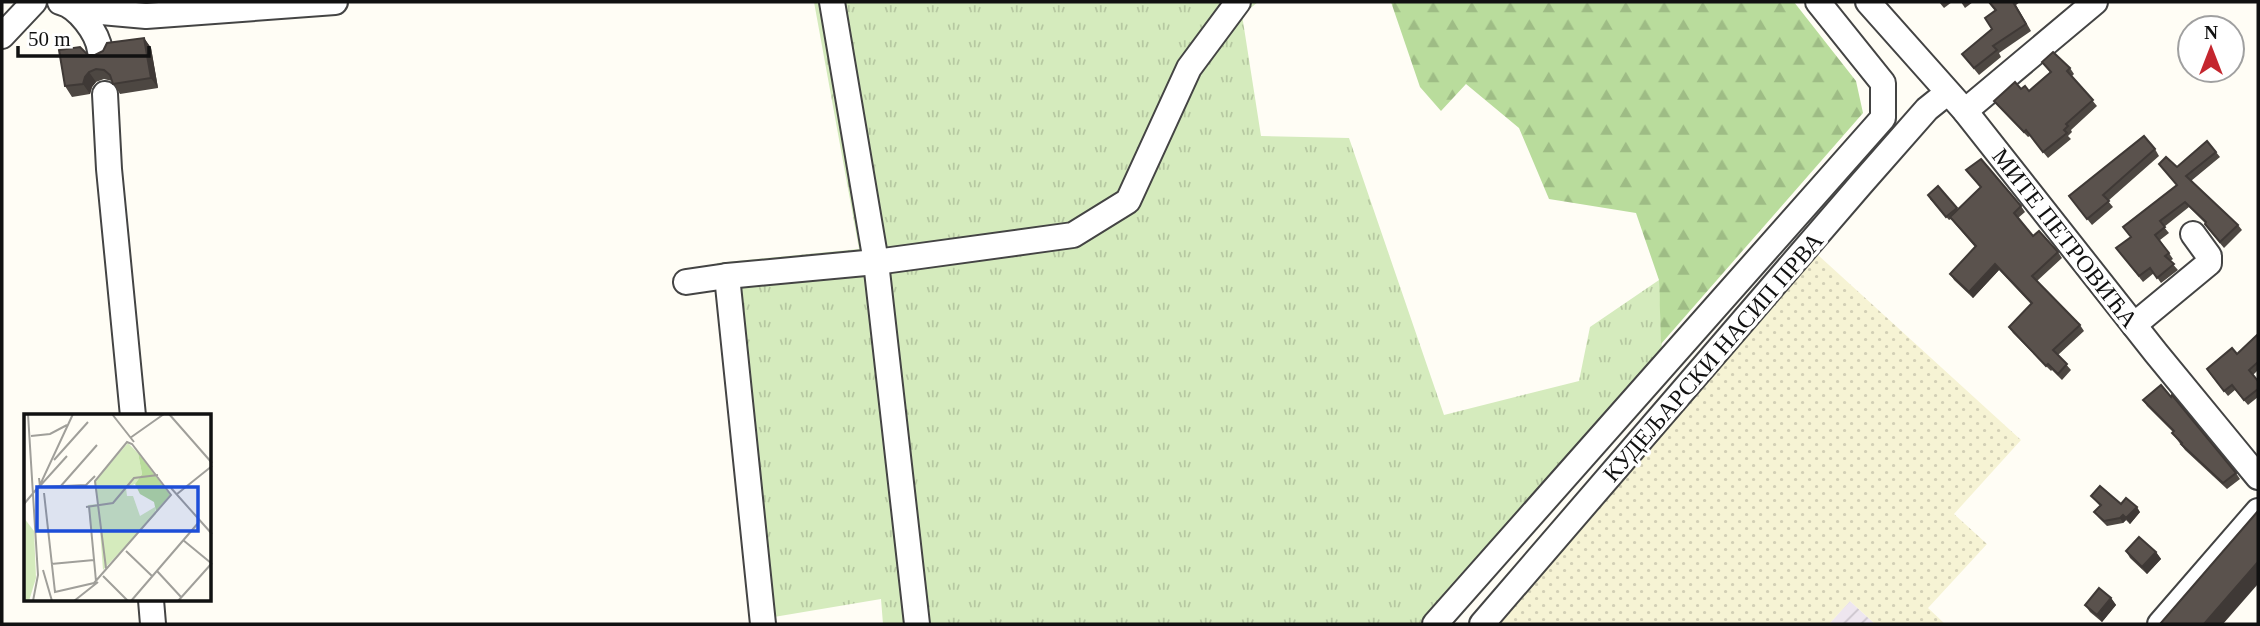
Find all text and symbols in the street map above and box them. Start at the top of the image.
scale bar [18,14,149,58]
north arrow [2176,14,2246,84]
text: N [2204,22,2218,43]
text: 50 m [28,27,71,51]
street label: МИТЕ ПЕТРОВИЋА [1987,143,2143,333]
street label: КУДЕЉАРСКИ НАСИП ПРВА [1598,227,1829,487]
inset map [24,414,212,602]

